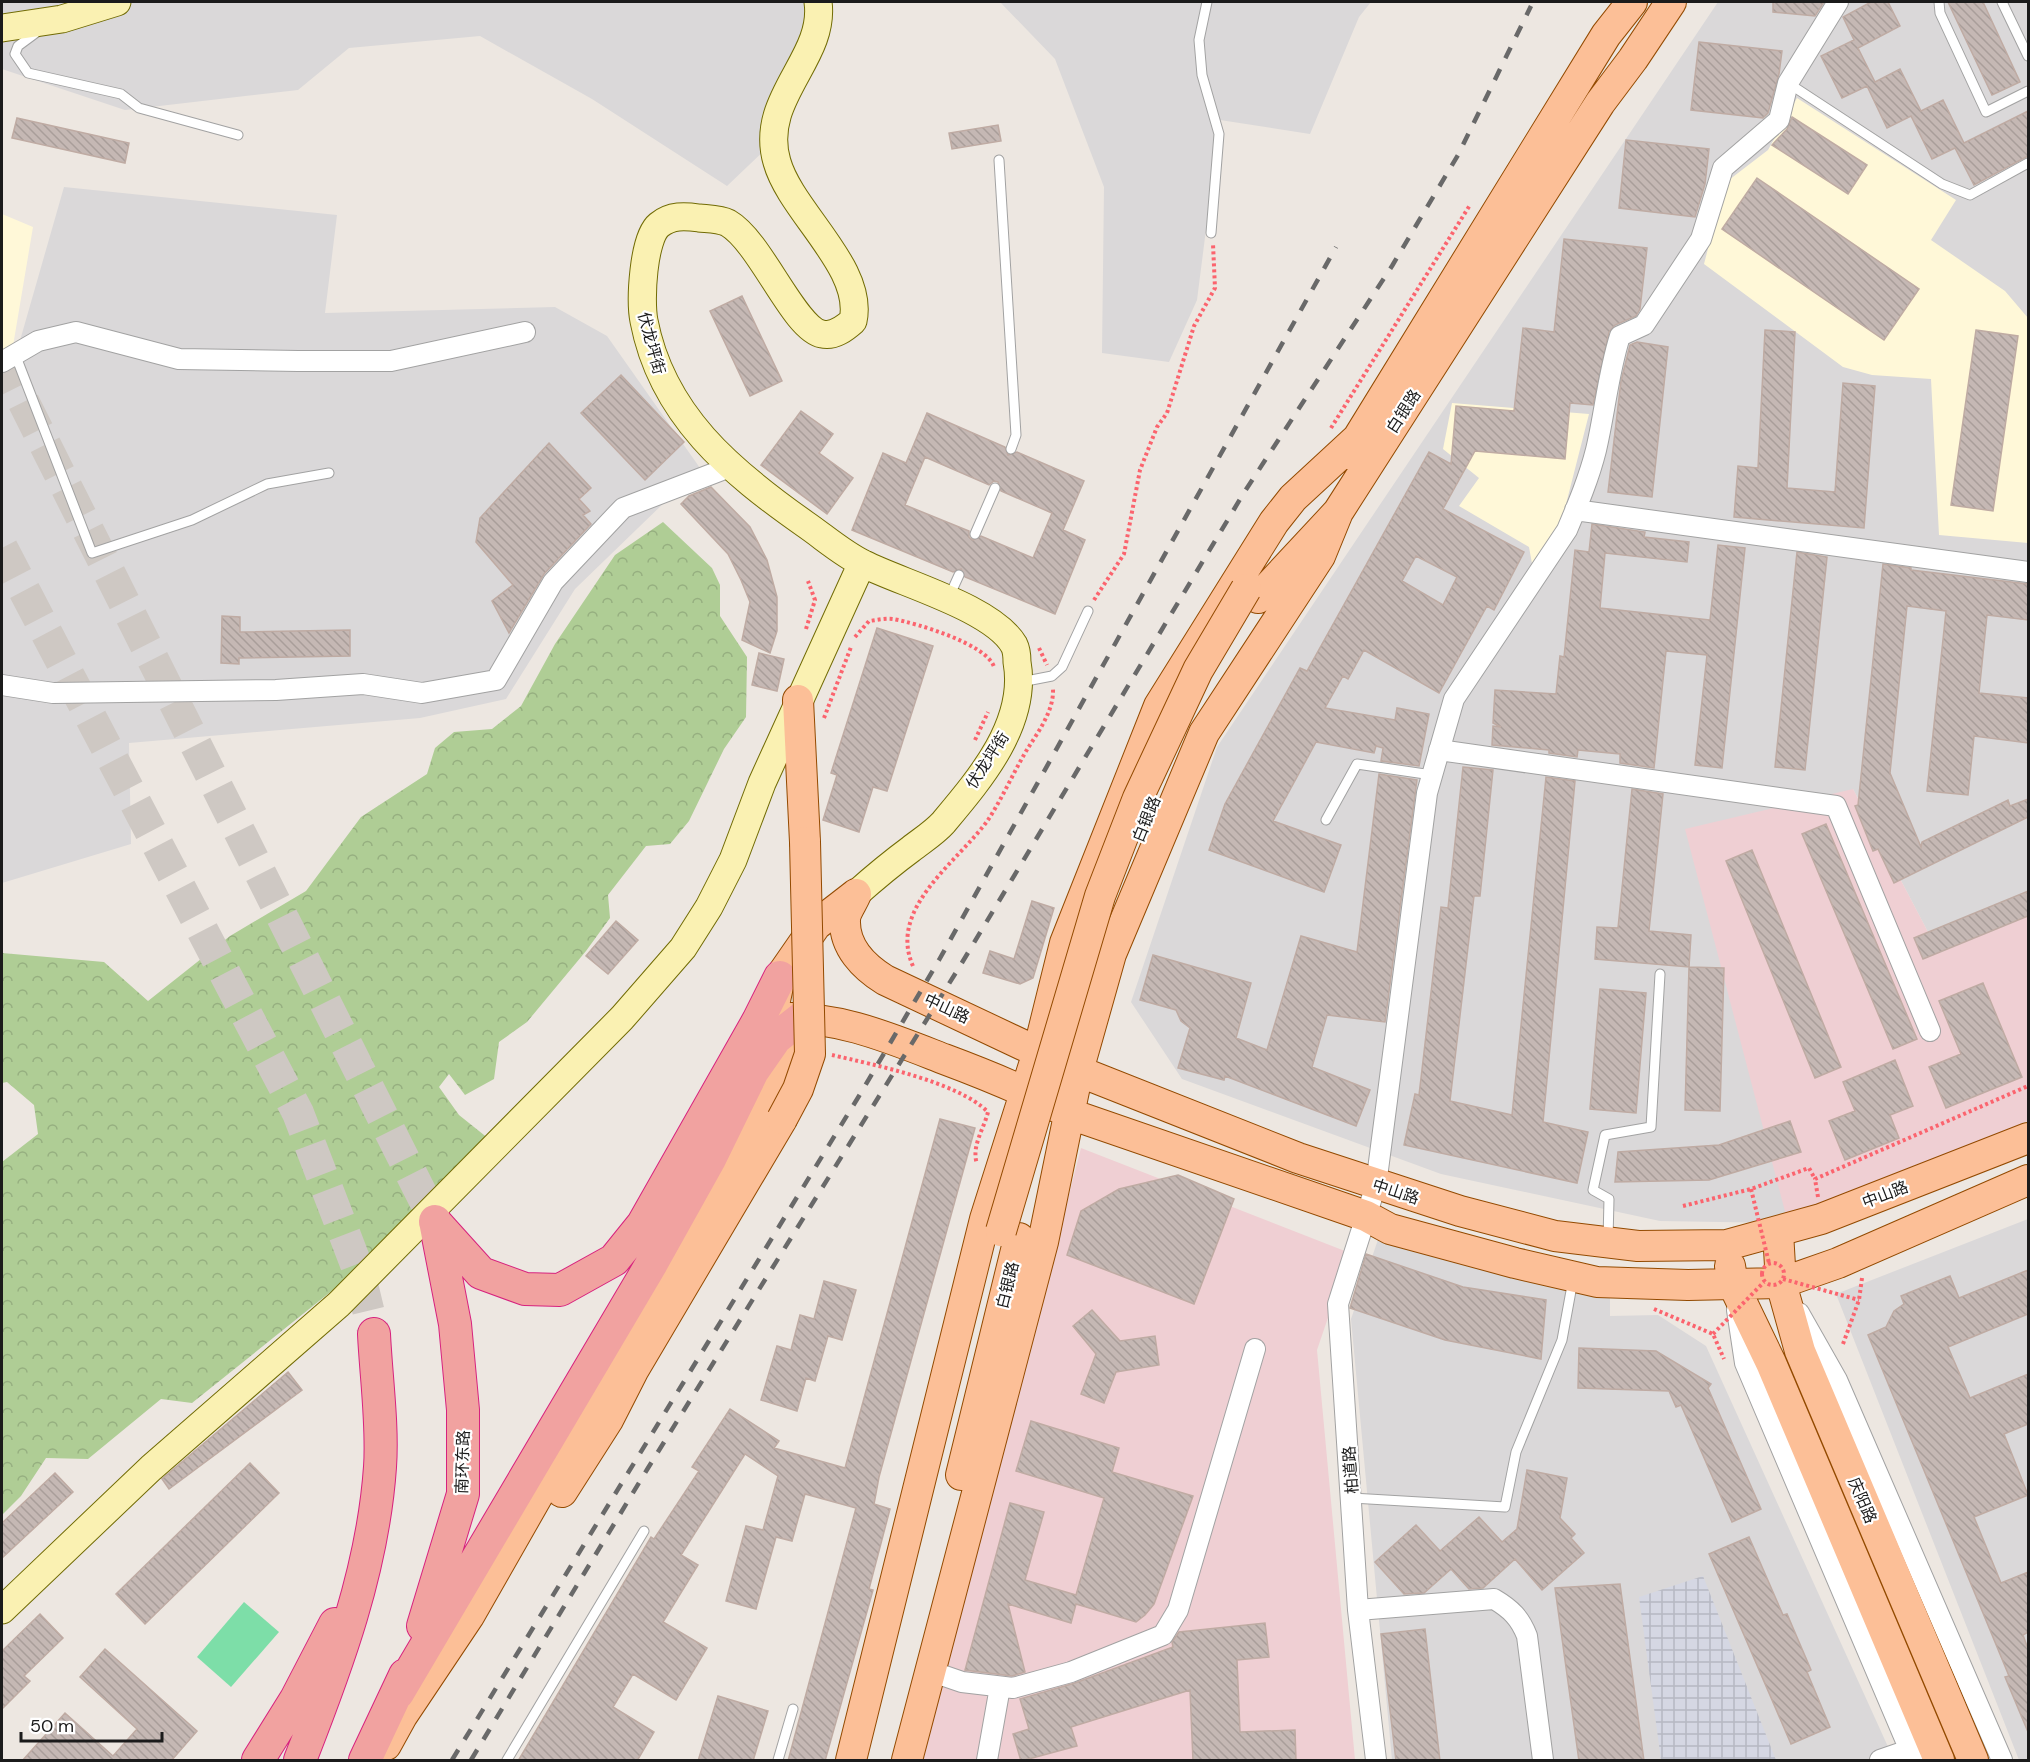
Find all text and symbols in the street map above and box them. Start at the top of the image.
street label: 伏龙坪街 [633,309,670,377]
street label: 白银路 [1382,385,1425,437]
street label: 伏龙坪街 [961,728,1014,793]
street label: 白银路 [1128,793,1165,845]
street label: 中山路 [921,989,973,1028]
street label: 中山路 [1370,1174,1422,1209]
street label: 中山路 [1859,1176,1911,1213]
street label: 白银路 [991,1259,1023,1311]
street label: 南环东路 [451,1430,474,1494]
street label: 柏道路 [1338,1445,1363,1495]
street label: 庆阳路 [1843,1474,1882,1526]
scale bar [21,1705,162,1743]
text: 50 m [30,1714,74,1738]

